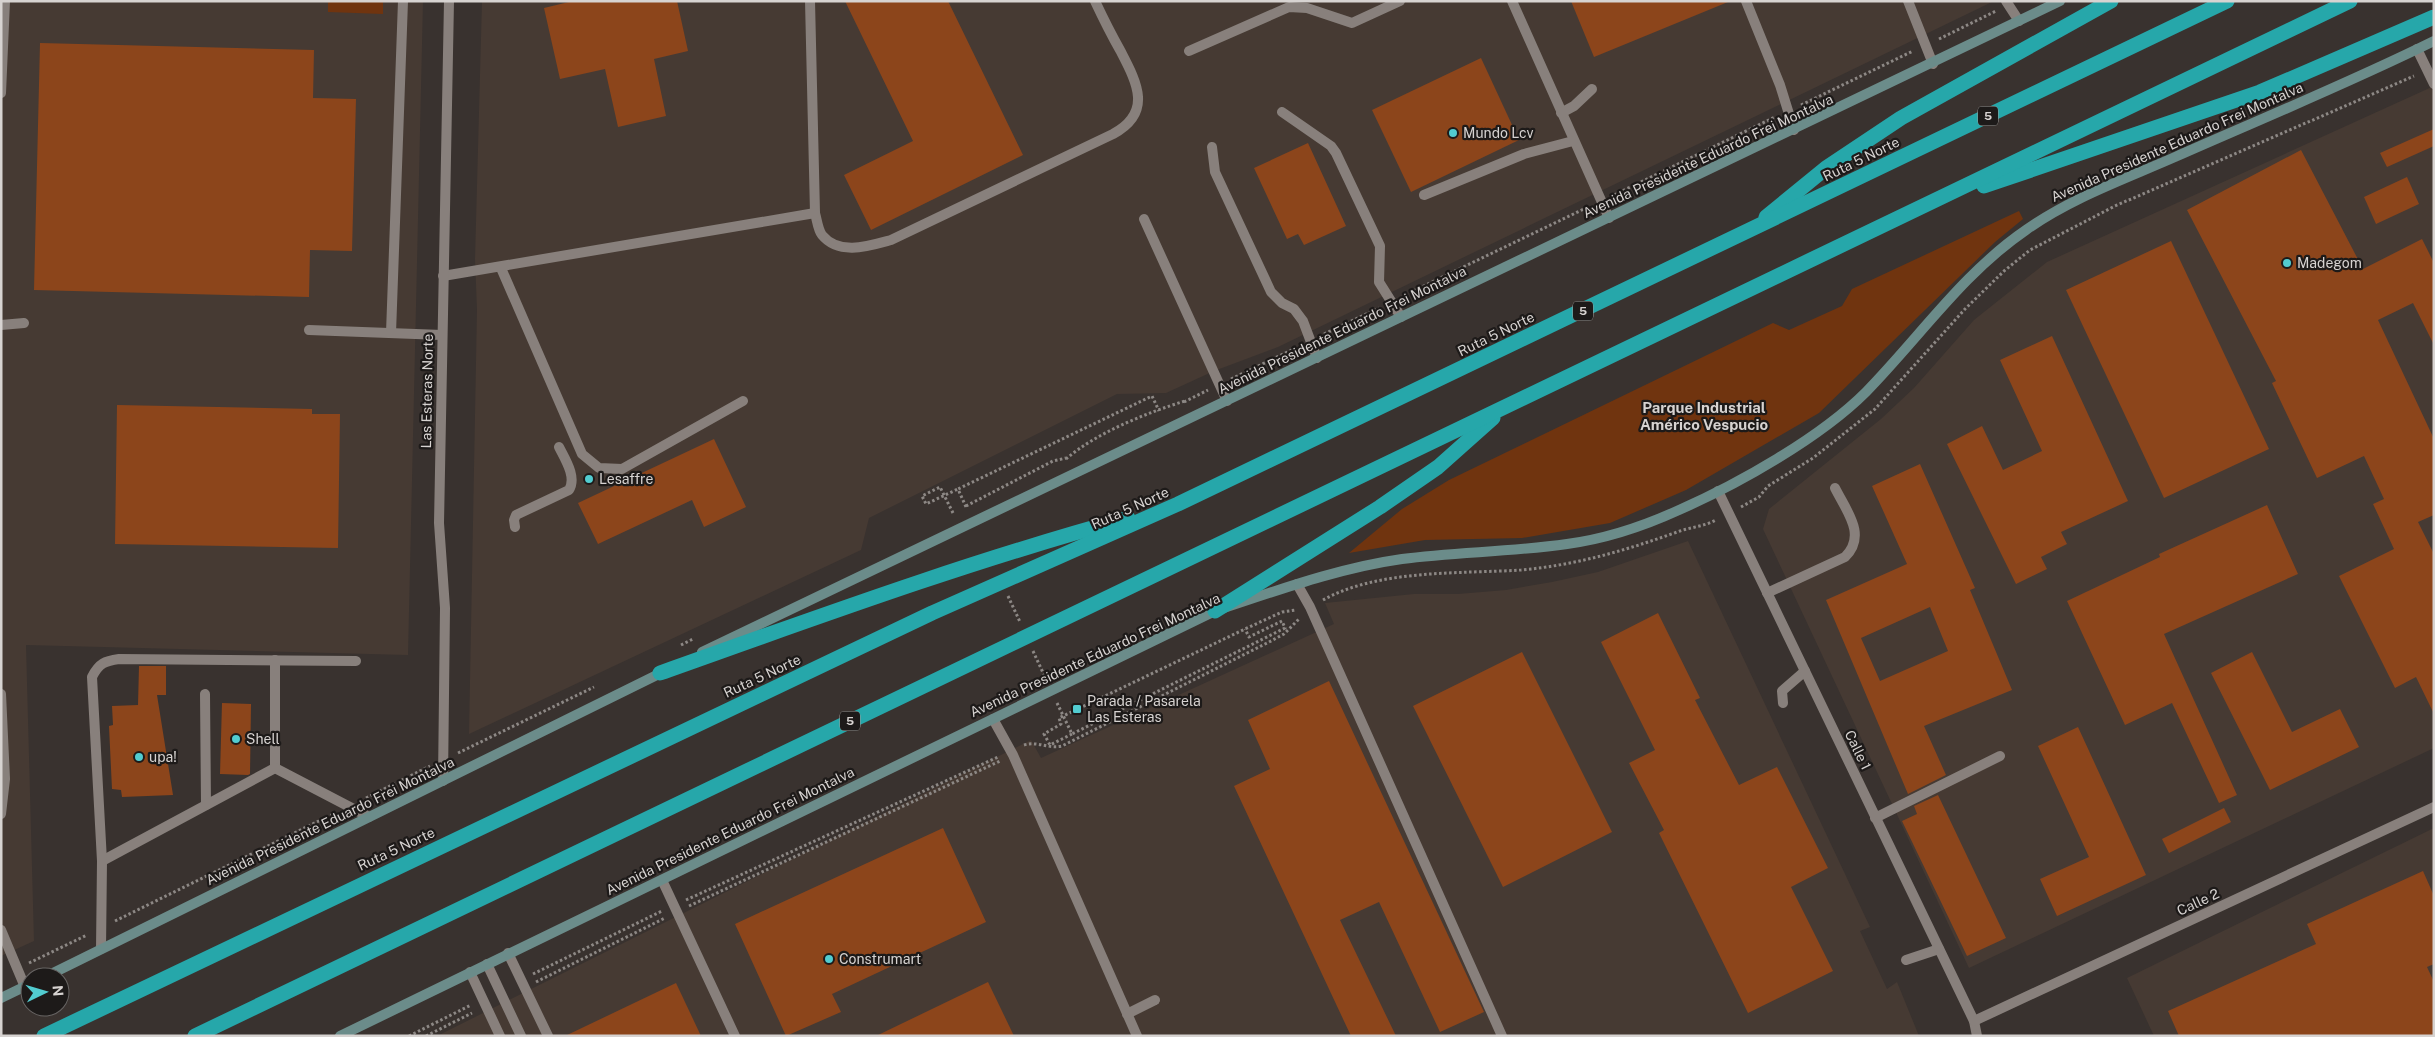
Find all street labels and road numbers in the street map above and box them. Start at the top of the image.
street label: Avenida Presidente Eduardo Frei Montalva [2048,79,2306,205]
street label: Avenida Presidente Eduardo Frei Montalva [1580,91,1836,221]
road number: 5 [1978,106,1998,125]
street label: Ruta 5 Norte [1820,134,1902,184]
street label: Avenida Presidente Eduardo Frei Montalva [1215,263,1469,397]
road number: 5 [1573,302,1593,321]
street label: Ruta 5 Norte [1455,309,1537,359]
street label: Las Esteras Norte [418,333,436,449]
street label: Ruta 5 Norte [1089,484,1171,532]
street label: Avenida Presidente Eduardo Frei Montalva [967,590,1223,720]
street label: Ruta 5 Norte [721,651,803,701]
road number: 5 [840,711,860,730]
street label: Calle 1 [1842,728,1874,772]
street label: Avenida Presidente Eduardo Frei Montalva [203,754,457,888]
street label: Avenida Presidente Eduardo Frei Montalva [603,764,857,898]
street label: Ruta 5 Norte [355,824,437,874]
street label: Calle 2 [2174,885,2222,919]

